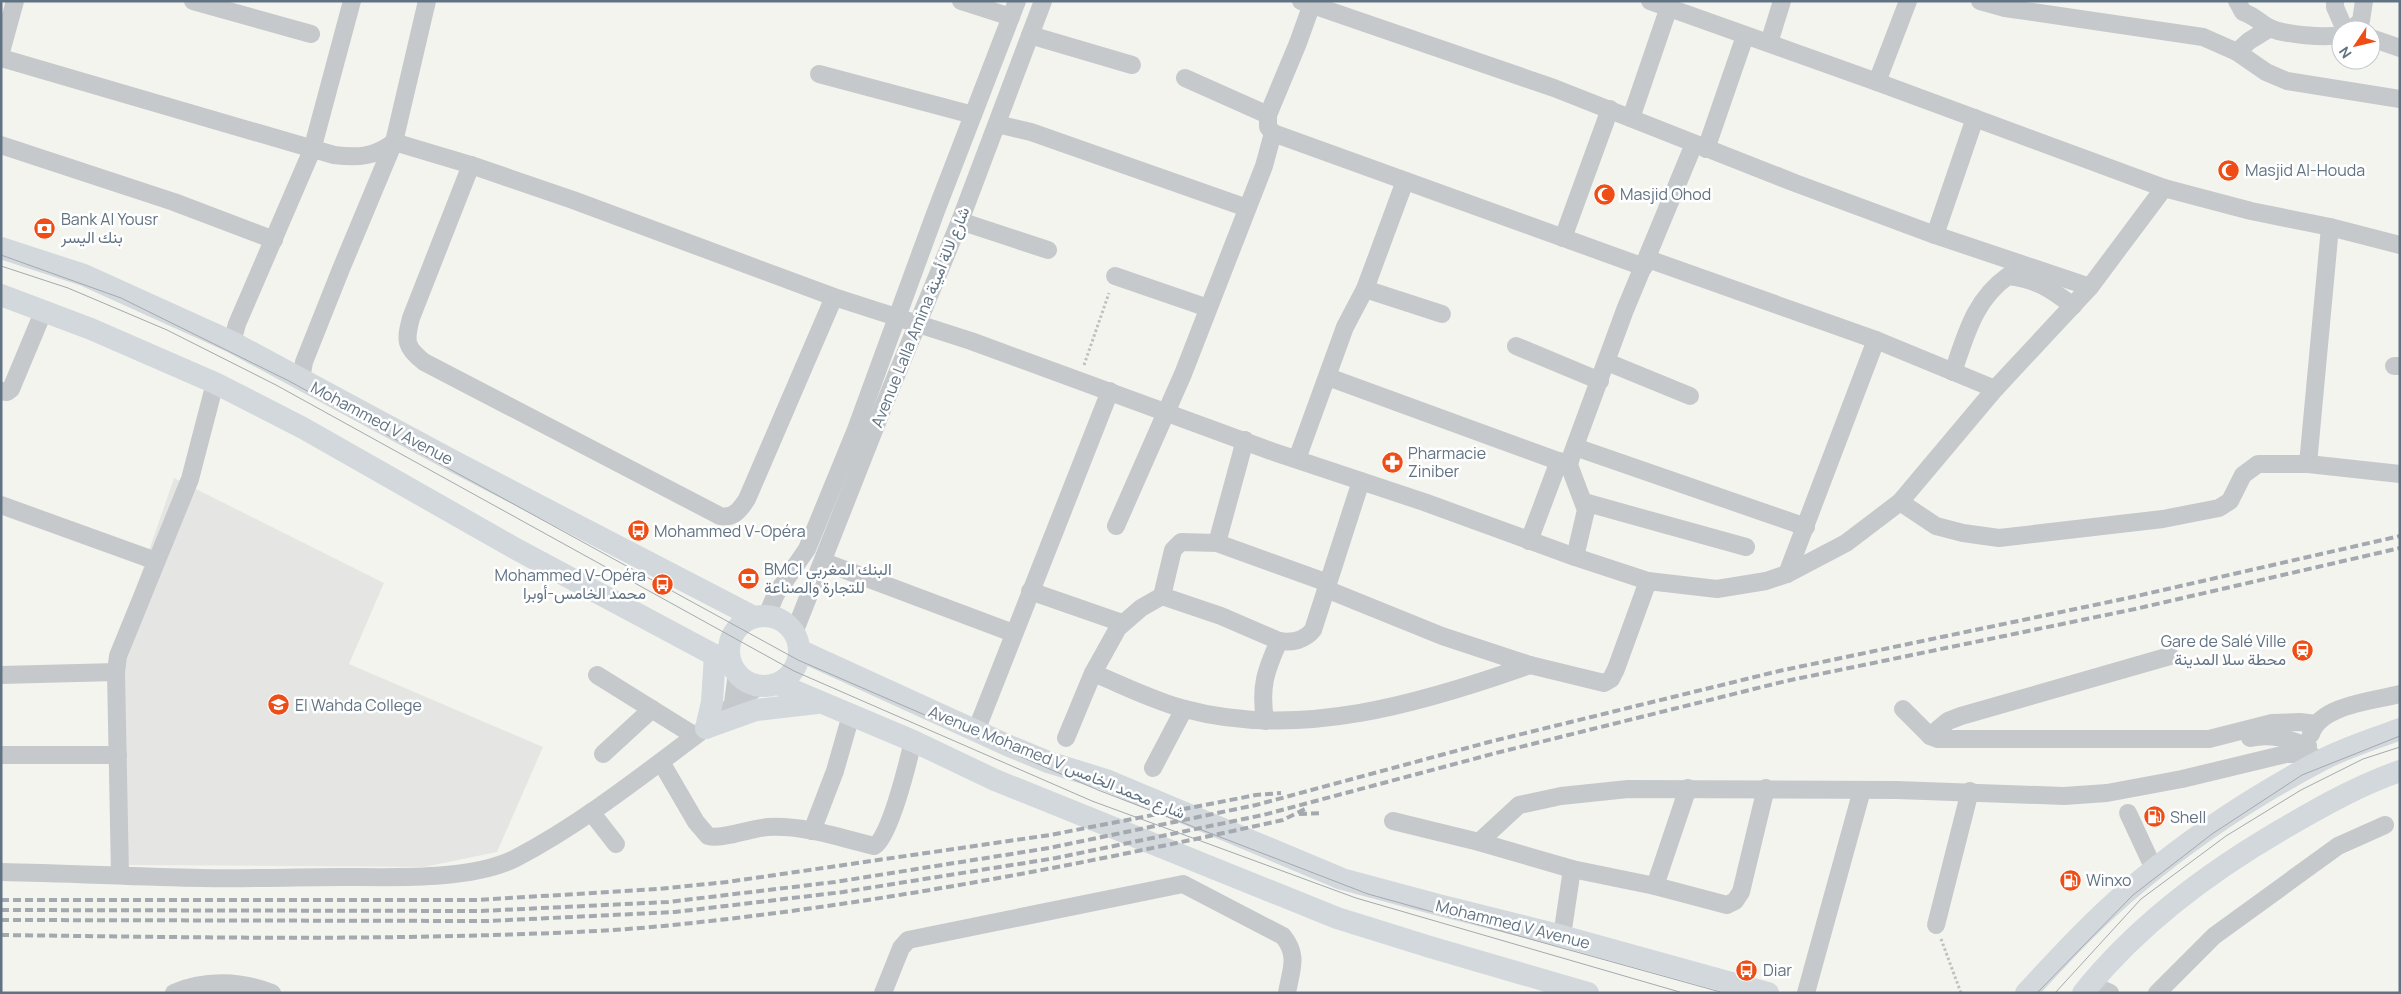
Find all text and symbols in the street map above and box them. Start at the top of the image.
north arrow [2331,20,2381,70]
text: N [2334,43,2356,62]
mosque icon: Masjid Al-Houda [2217,158,2241,182]
place label: Masjid Al-Houda [2245,159,2365,181]
mosque icon: Masjid Ohod [1592,182,1616,206]
place label: Masjid Ohod [1620,183,1711,205]
street label: Avenue Lalla Amina شارع لالة أمينة [866,203,975,431]
place label: Bank Al Yousr بنك اليسر [60,208,158,248]
bank icon: Bank Al Yousr بنك اليسر [33,216,57,240]
street label: Mohammed V Avenue [307,376,457,470]
place label: Pharmacie Ziniber [1408,442,1486,482]
pharmacy icon: Pharmacie Ziniber [1380,450,1404,474]
bus stop icon: Mohammed V-Opéra [626,519,650,543]
place label: Mohammed V-Opéra [654,520,806,542]
place label: BMCI البنك المغربي للتجارة والصناعة [764,558,892,598]
place label: Mohammed V-Opéra محمد الخامس-أوبرا [494,564,646,604]
bank icon: BMCI البنك المغربي للتجارة والصناعة [736,566,760,590]
bus stop icon: Mohammed V-Opéra محمد الخامس-أوبرا [650,572,674,596]
place label: Gare de Salé Ville محطة سلا المدينة [2161,630,2286,670]
station icon: Gare de Salé Ville محطة سلا المدينة [2290,638,2314,662]
school or university icon: El Wahda College [267,693,291,717]
place label: El Wahda College [295,694,422,716]
street label: Avenue Mohamed V شارع محمد الخامس [925,700,1189,825]
fuel station icon: Shell [2142,805,2166,829]
place label: Shell [2170,806,2206,828]
fuel station icon: Winxo [2058,868,2082,892]
place label: Winxo [2086,869,2131,891]
street label: Mohammed V Avenue [1434,894,1592,954]
bus stop icon: Diar [1735,958,1759,982]
place label: Diar [1763,959,1792,981]

